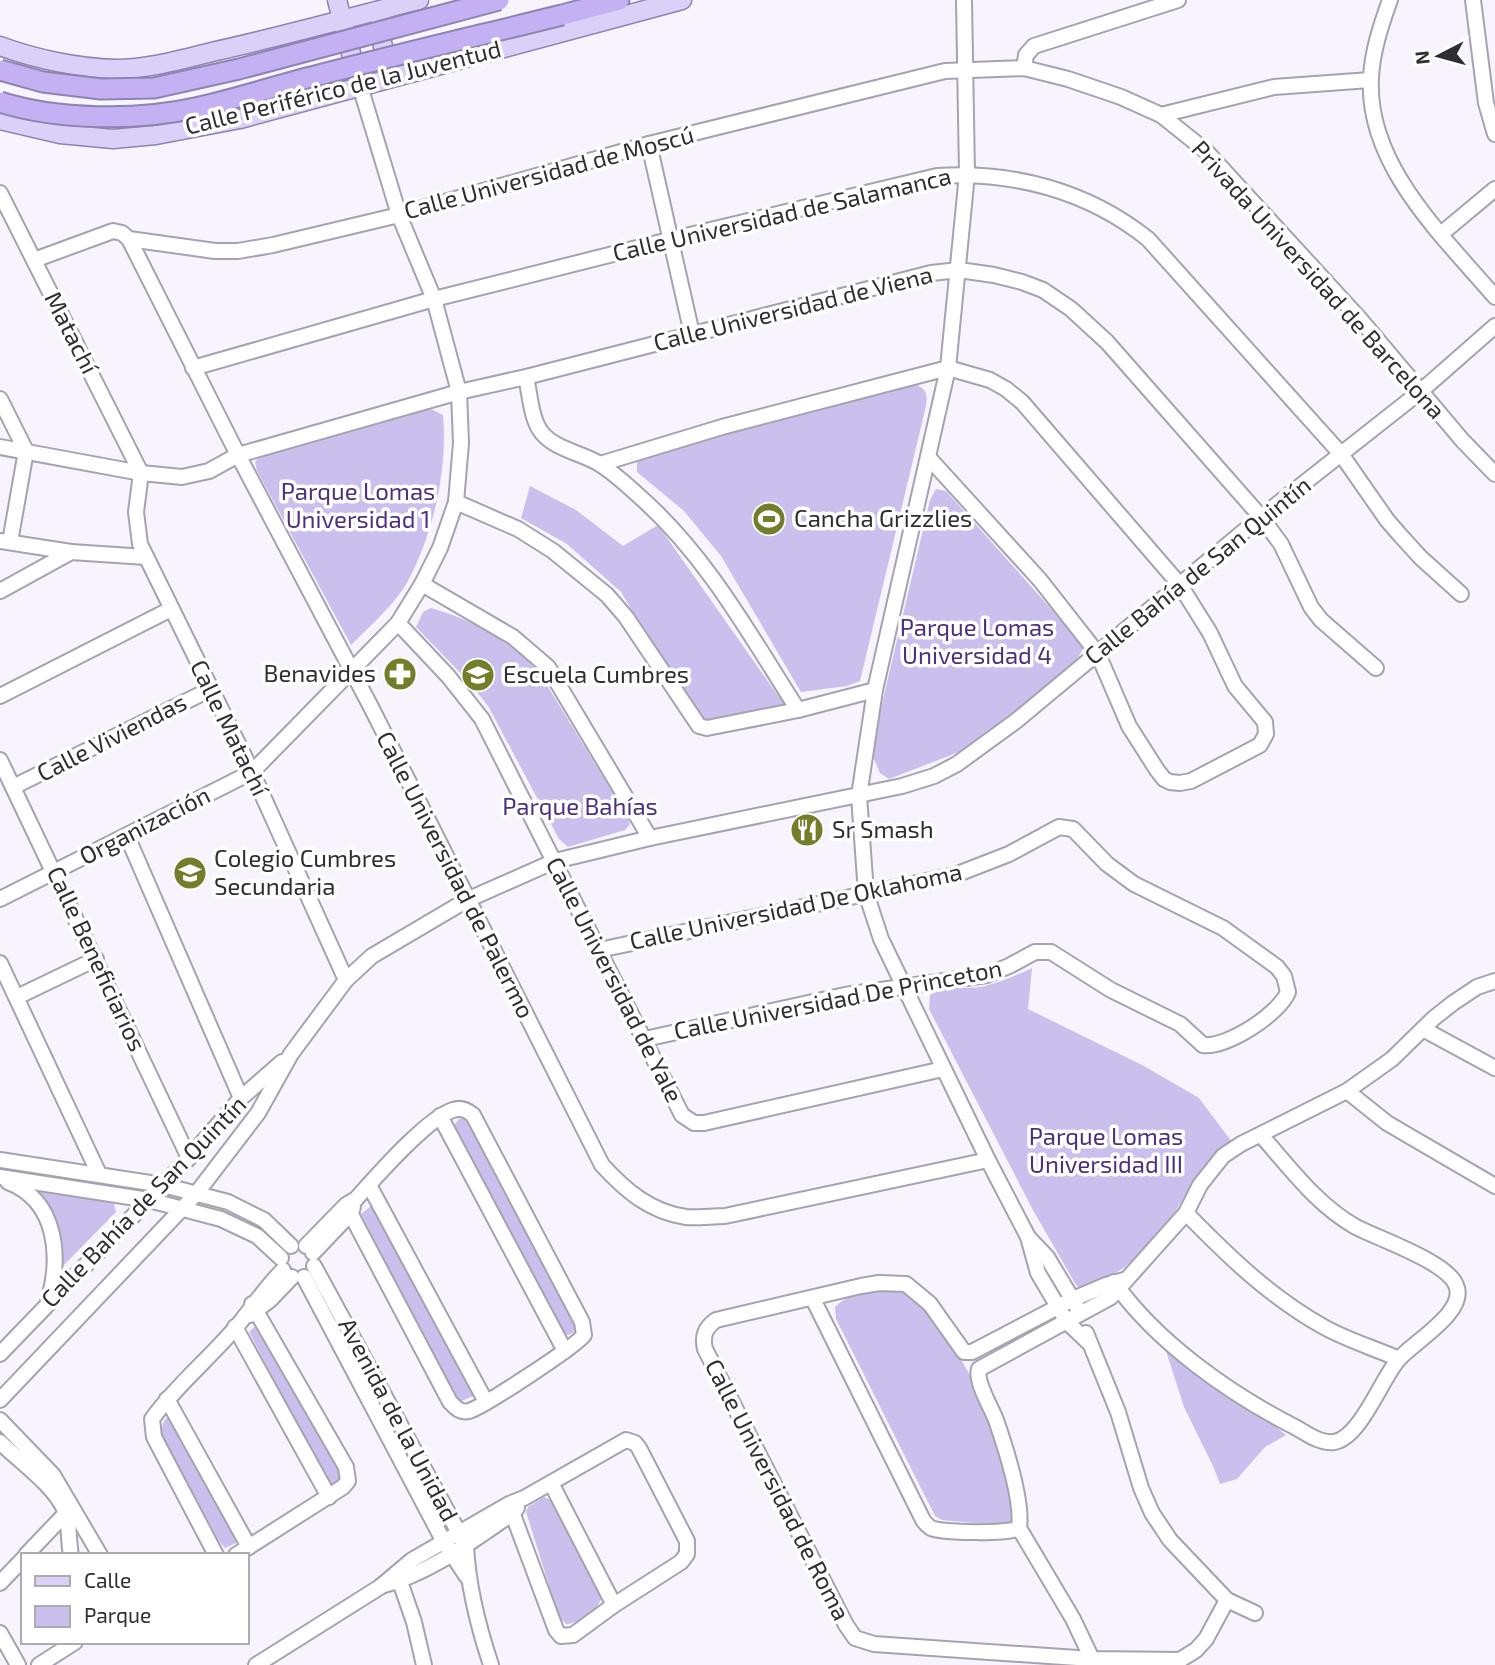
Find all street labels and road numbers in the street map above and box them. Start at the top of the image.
street label: Calle Periférico de la Juventud [182,33,504,140]
street label: Calle Universidad de Moscú [401,119,697,224]
street label: Privada Universidad de Barcelona [1186,134,1452,424]
street label: Calle Universidad de Salamanca [610,160,954,267]
street label: Calle Universidad de Viena [650,259,935,356]
street label: Matachí [39,286,106,379]
street label: Calle Bahía de San Quintín [1078,470,1316,670]
street label: Calle Matachí [185,655,276,801]
street label: Calle Viviendas [32,687,191,787]
street label: Calle Universidad de Palermo [371,726,541,1023]
street label: Organización [74,779,214,870]
street label: Calle Universidad de Yale [541,852,690,1107]
street label: Calle Universidad De Oklahoma [627,856,964,955]
street label: Calle Beneficiarios [42,861,153,1055]
street label: Calle Universidad De Princeton [671,952,1004,1045]
street label: Calle Bahía de San Quintín [34,1089,251,1313]
street label: Avenida de la Unidad [333,1313,465,1526]
street label: Calle Universidad de Roma [700,1354,857,1625]

